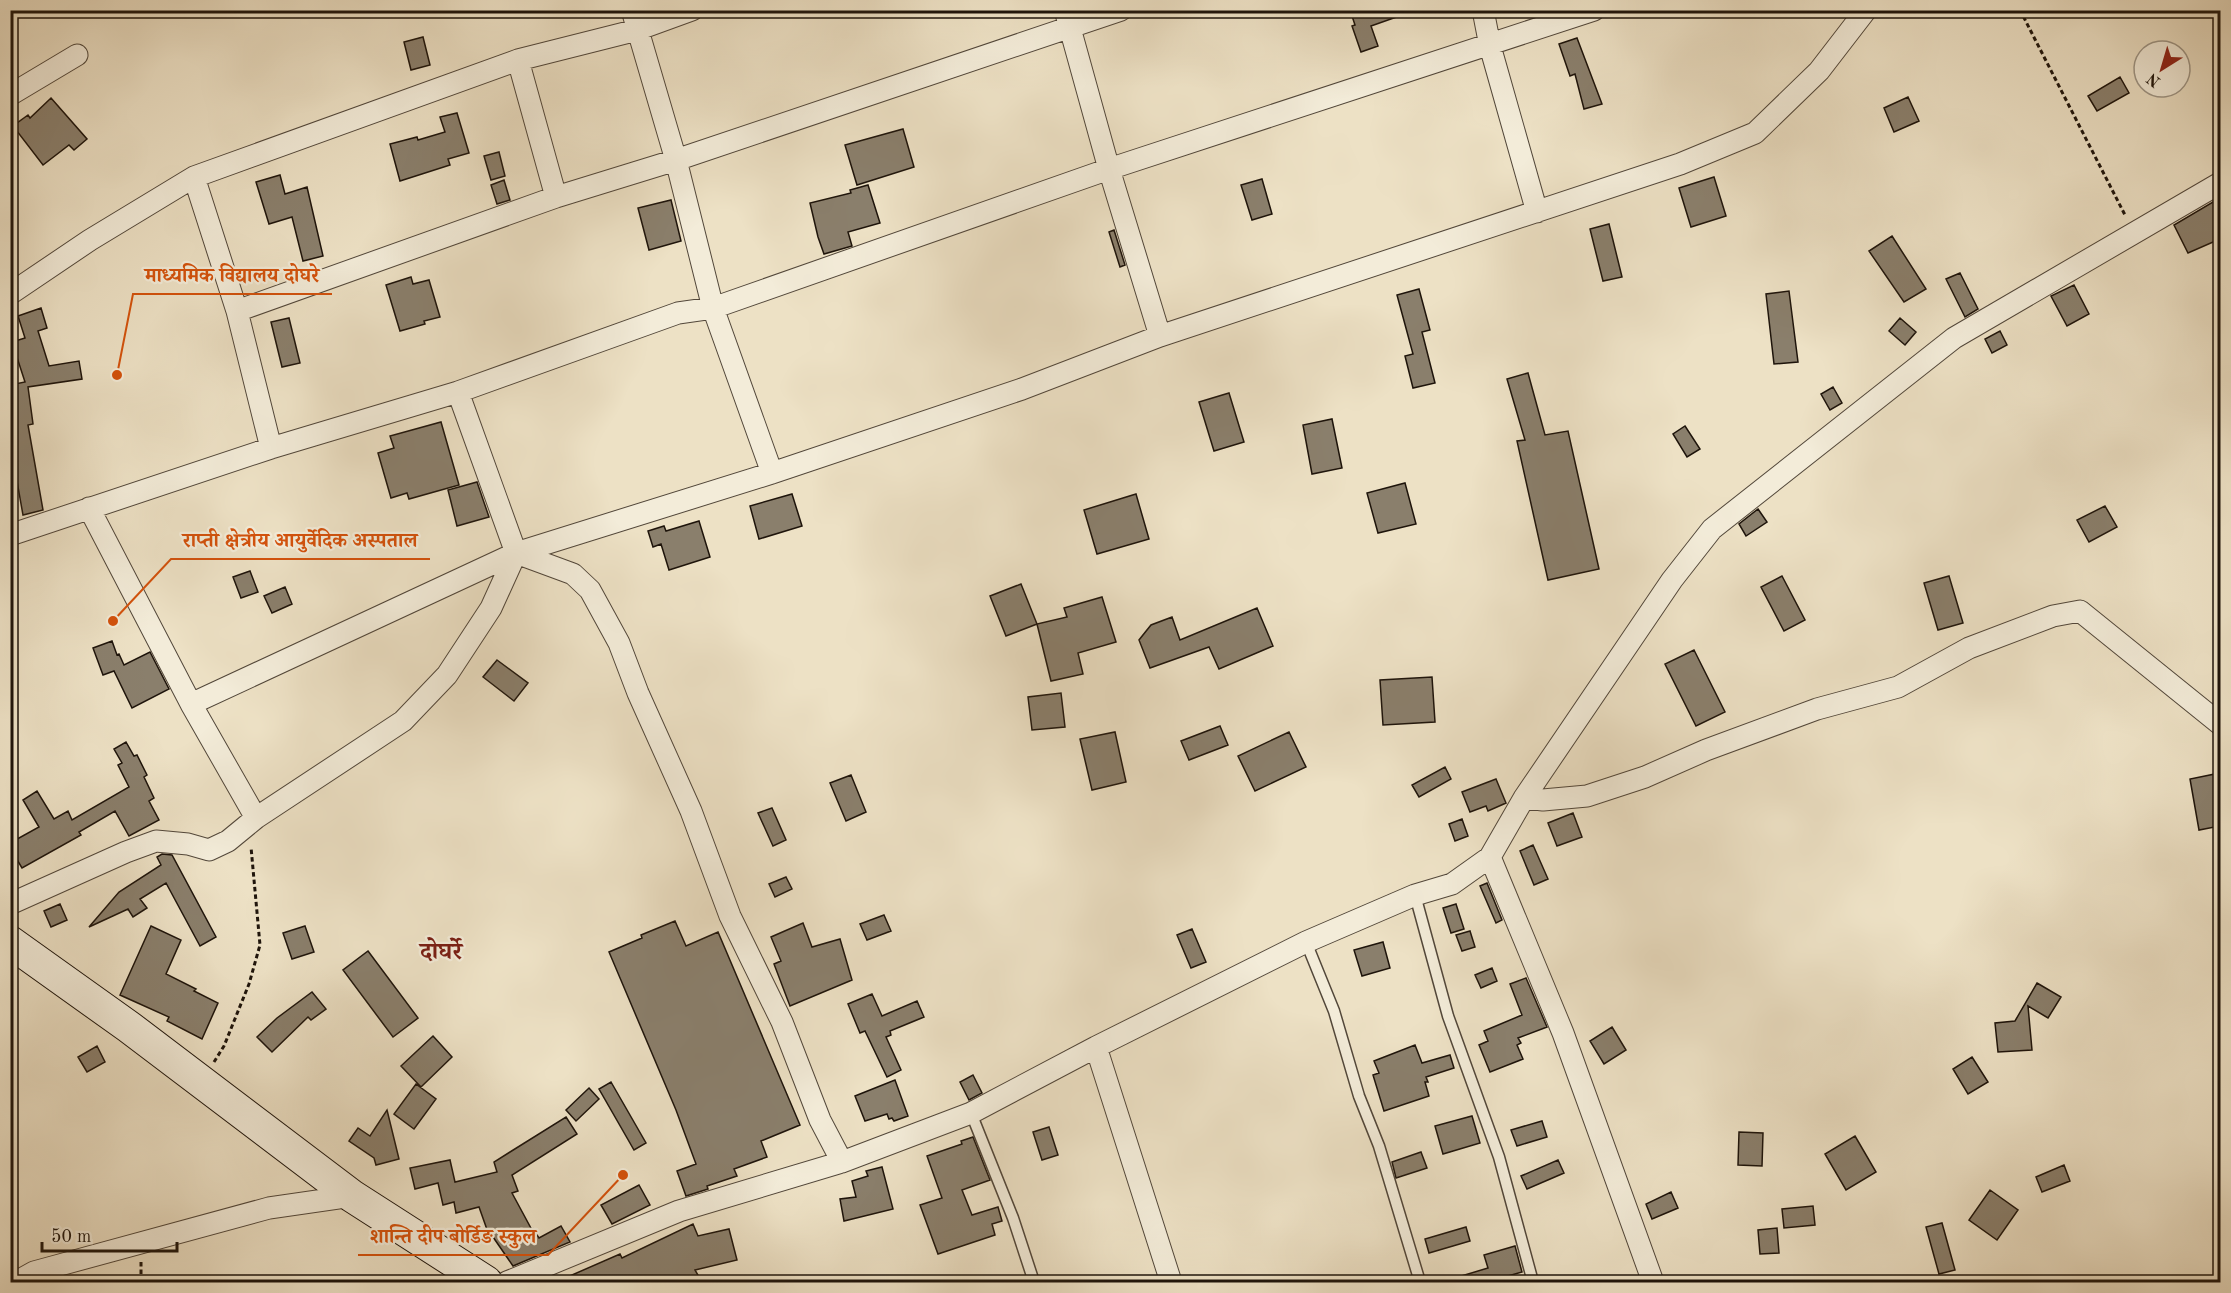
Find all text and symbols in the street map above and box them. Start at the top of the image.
north arrow [2132,39,2192,99]
text: N [2144,69,2164,89]
callout: माध्यमिक विद्यालय दोघरे [133,256,332,294]
text: माध्यमिक विद्यालय दोघरे [143,263,321,287]
callout: राप्ती क्षेत्रीय आयुर्वेदिक अस्पताल [171,521,430,559]
text: राप्ती क्षेत्रीय आयुर्वेदिक अस्पताल [181,528,419,553]
district label: दोघर्रे [418,937,464,965]
scale bar [42,1215,177,1253]
callout: शान्ति दीप बोर्डिङ स्कुल [358,1217,548,1255]
text: शान्ति दीप बोर्डिङ स्कुल [370,1224,538,1249]
text: 50 m [51,1228,91,1246]

